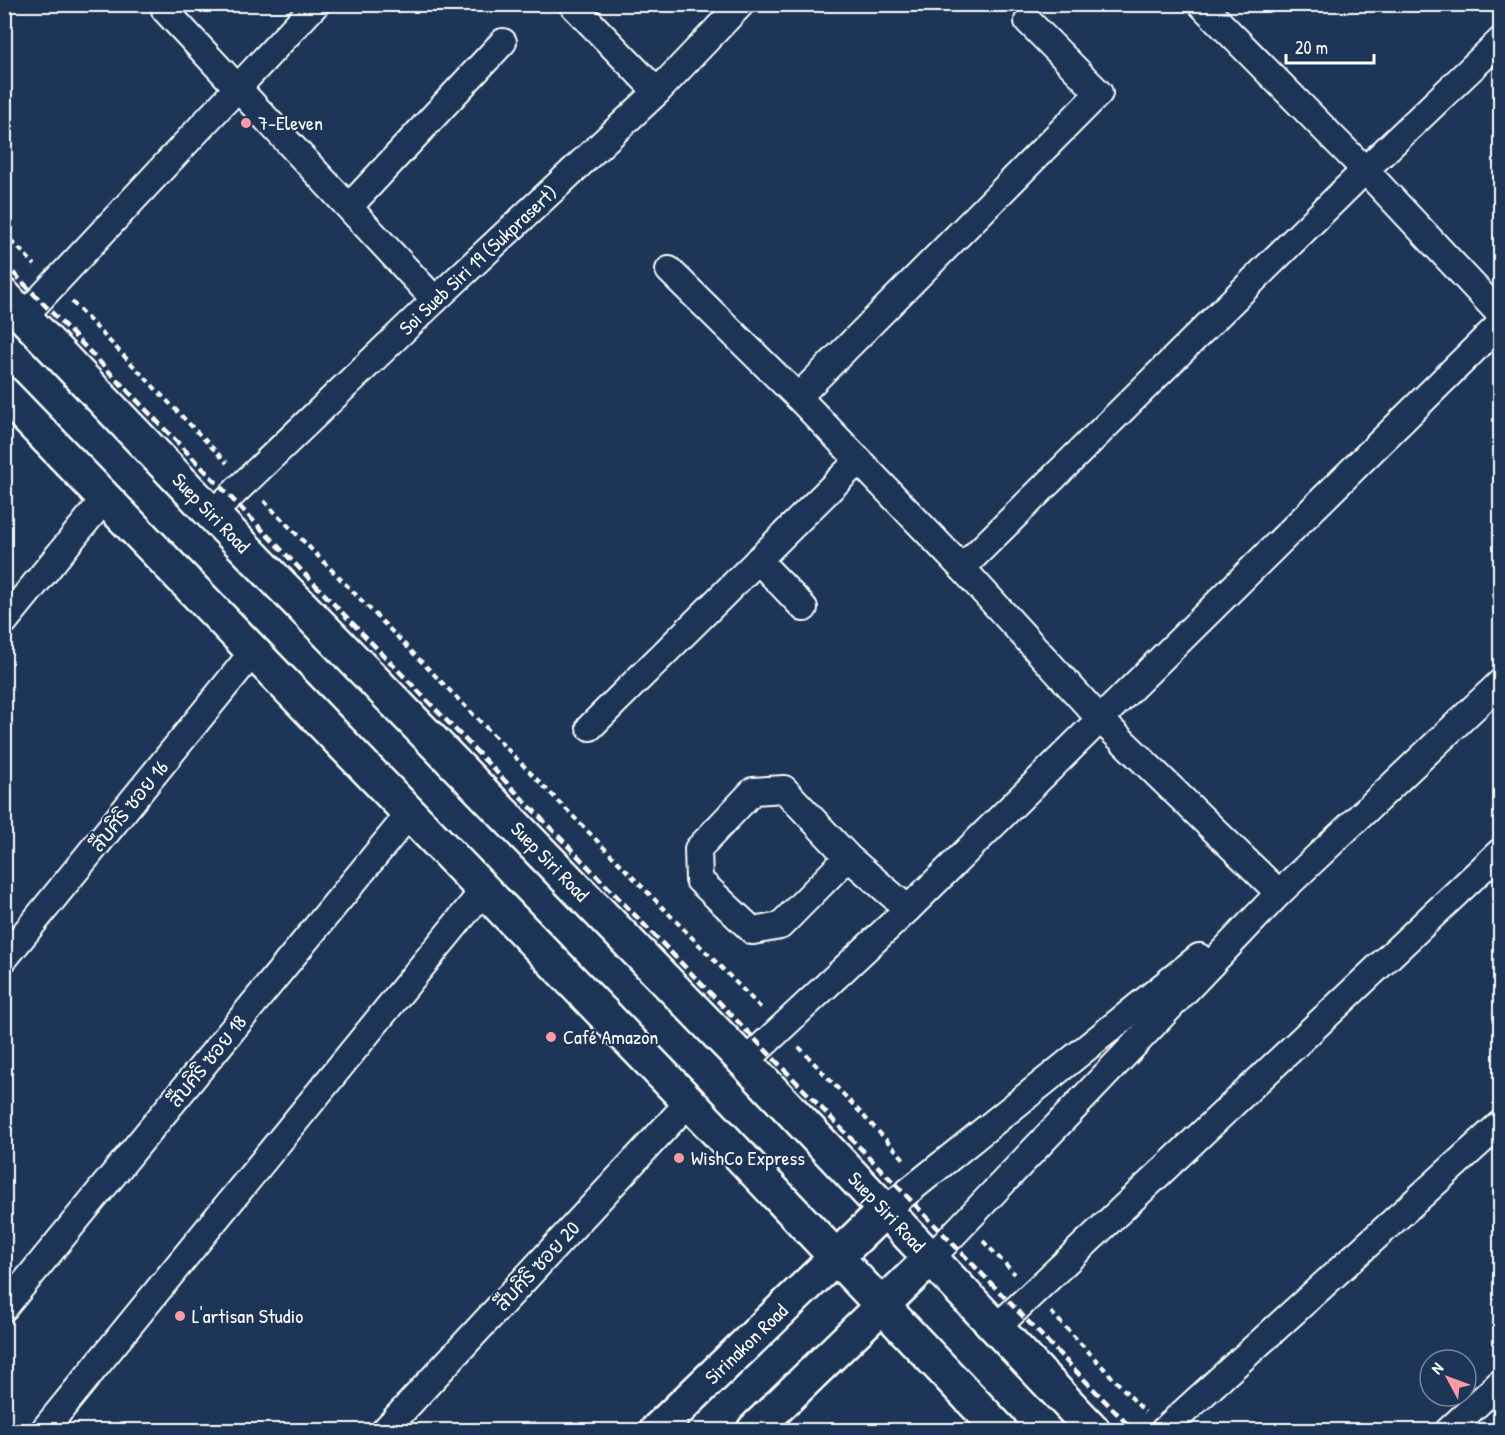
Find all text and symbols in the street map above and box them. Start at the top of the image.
scale bar [1286,27,1374,65]
text: 20 m [1295,35,1328,60]
place label: 7-Eleven [258,109,323,136]
marker: 7-Eleven [239,116,253,130]
street label: Soi Sueb Siri 19 (Sukprasert) [393,178,563,341]
street label: Suep Siri Road [167,467,257,559]
street label: สืบศิริ ซอย 16 [83,754,174,857]
street label: Suep Siri Road [505,815,596,907]
street label: สืบศิริ ซอย 18 [161,1009,252,1112]
place label: Café Amazon [563,1023,658,1050]
marker: Café Amazon [544,1030,558,1044]
place label: WishCo Express [691,1144,805,1171]
marker: WishCo Express [672,1151,686,1165]
street label: Suep Siri Road [842,1165,932,1258]
street label: สืบศิริ ซอย 20 [488,1215,585,1316]
street label: Sirinakon Road [699,1297,793,1390]
place label: L'artisan Studio [192,1302,303,1329]
marker: L'artisan Studio [173,1309,187,1323]
north arrow [1418,1348,1478,1408]
text: N [1426,1357,1448,1379]

